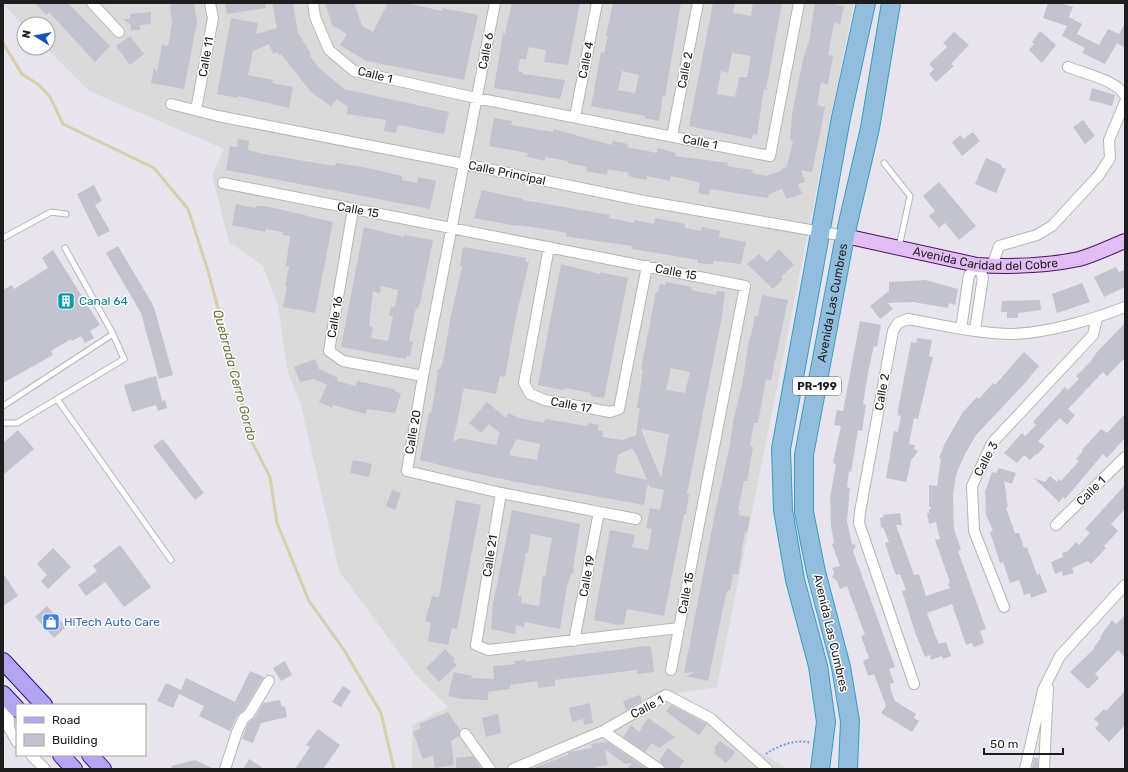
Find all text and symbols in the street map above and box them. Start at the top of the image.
north arrow [16,16,56,56]
text: N [20,29,34,39]
street label: Calle 6 [476,31,496,71]
street label: Calle 11 [196,36,216,78]
street label: Calle 4 [576,40,597,80]
street label: Calle 2 [675,50,695,90]
street label: Calle 1 [356,64,394,86]
street label: Calle 1 [681,132,719,152]
street label: Calle Principal [467,158,547,188]
street label: Calle 15 [336,199,380,221]
street label: Avenida Las Cumbres [815,242,850,363]
street label: Avenida Caridad del Cobre [912,244,1059,273]
street label: Calle 15 [654,261,698,283]
building icon: Canal 64 [56,291,76,311]
place label: Canal 64 [79,294,129,308]
street label: Calle 16 [324,295,346,339]
water label: Quebrada Cerro Gordo [210,308,260,442]
street label: Calle 2 [872,372,892,412]
road number: PR-199 [793,377,841,395]
street label: Calle 17 [549,394,593,416]
street label: Calle 20 [402,409,424,455]
street label: Calle 3 [971,439,1001,479]
street label: Calle 1 [1074,474,1108,508]
street label: Calle 21 [480,534,500,578]
street label: Calle 19 [576,554,598,598]
street label: Calle 15 [675,571,697,615]
street label: Avenida Las Cumbres [811,573,851,693]
shop icon: HiTech Auto Care [41,612,61,632]
place label: HiTech Auto Care [64,615,160,629]
street label: Calle 1 [628,693,666,721]
legend [16,704,146,756]
text: Road [52,713,80,727]
scale bar [984,730,1063,756]
text: Building [52,733,98,747]
text: 50 m [990,737,1018,751]

